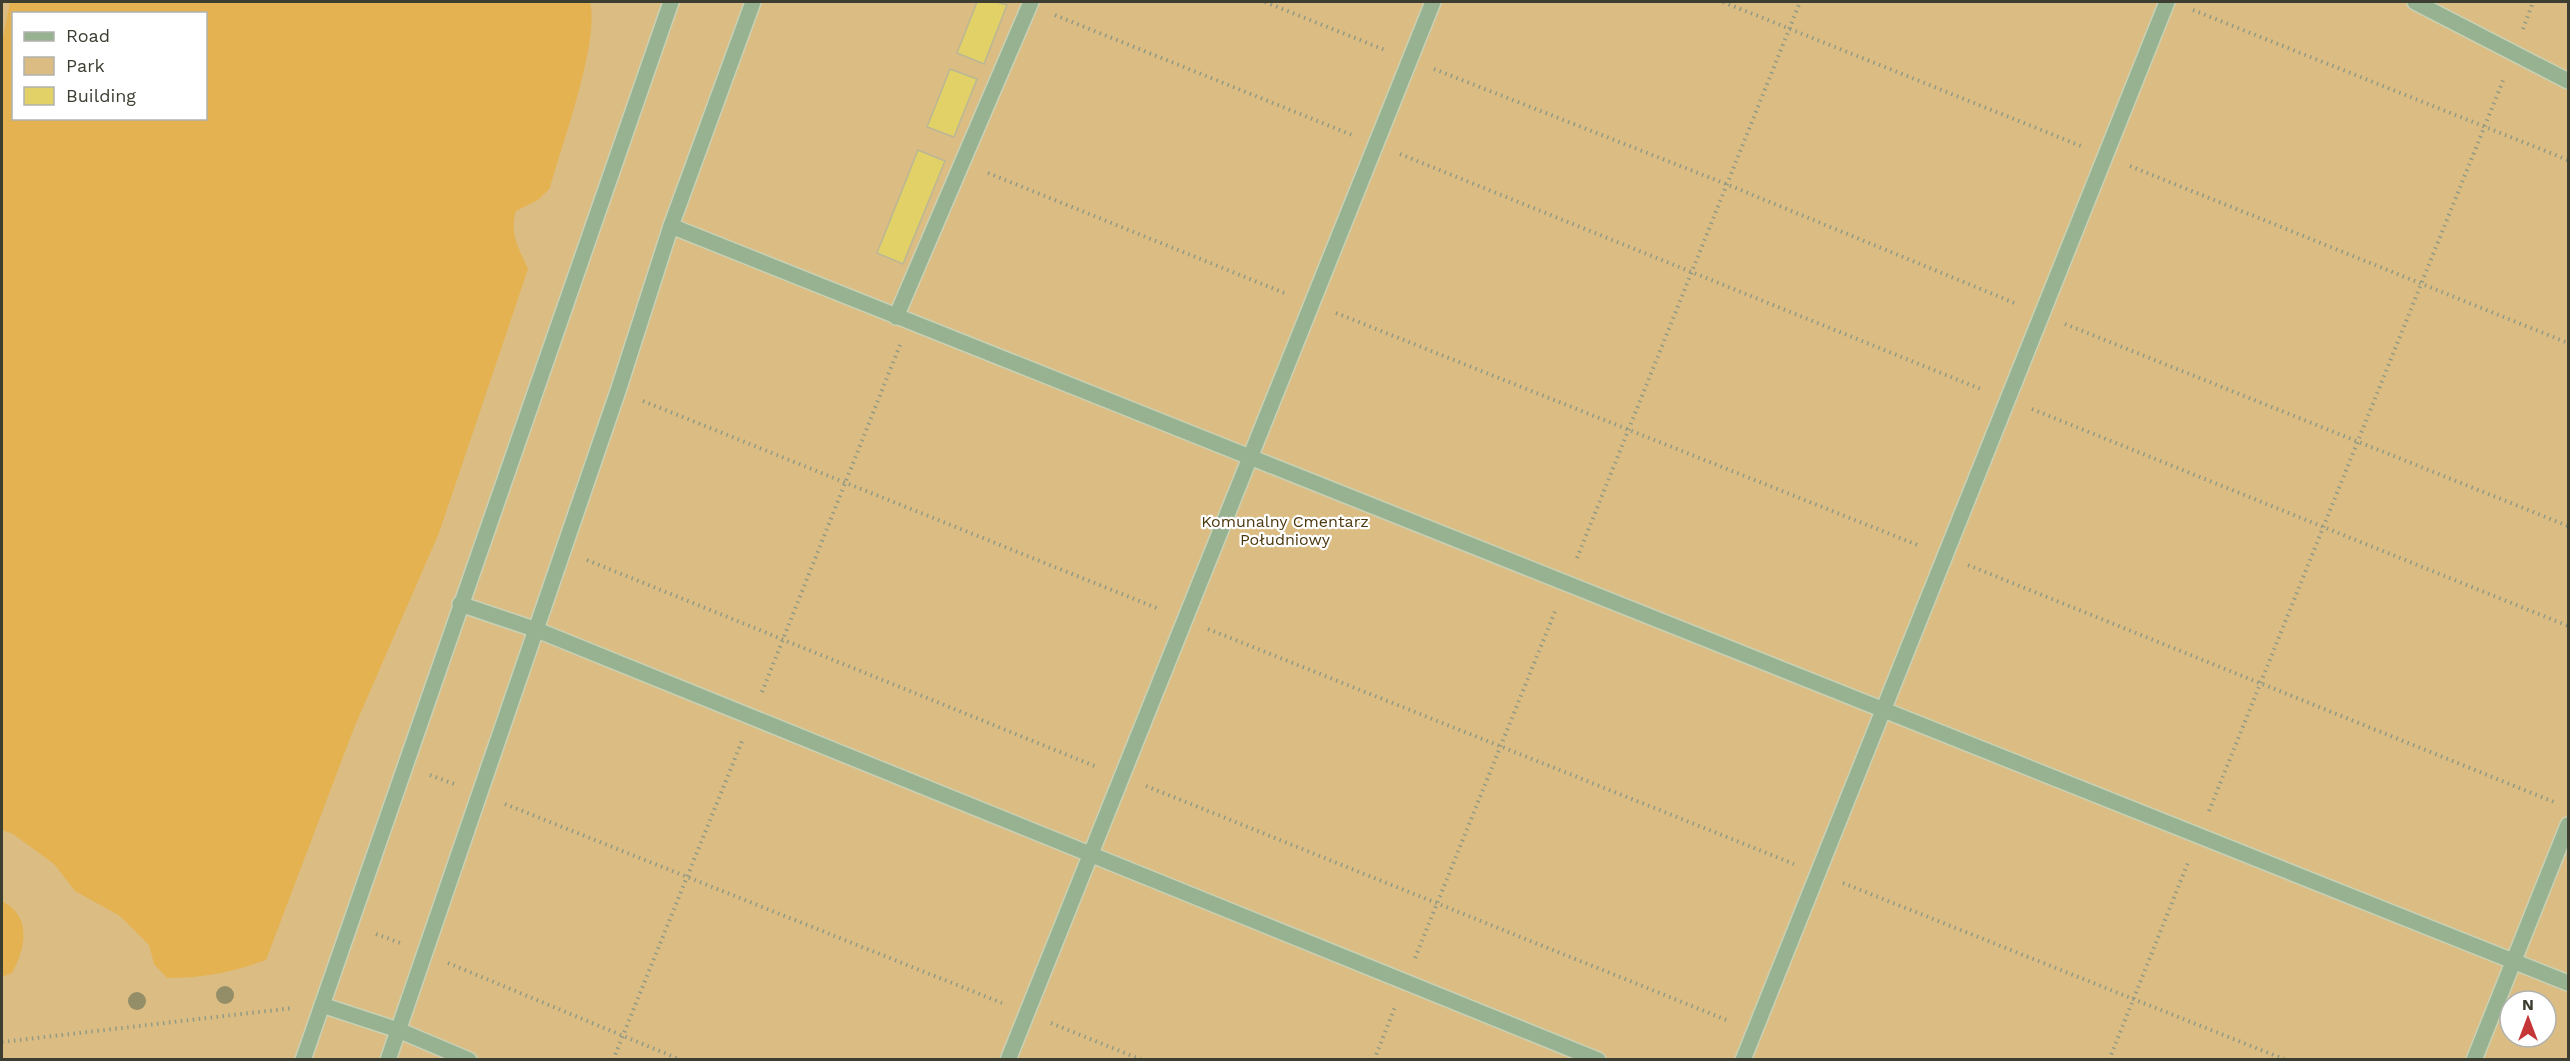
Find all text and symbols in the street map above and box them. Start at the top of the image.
legend [12,12,207,120]
text: Road [66,25,110,46]
text: Park [66,55,105,76]
text: Building [66,85,136,106]
park label: Komunalny Cmentarz Południowy [1201,512,1369,549]
north arrow [2498,989,2558,1049]
text: N [2522,995,2534,1014]

